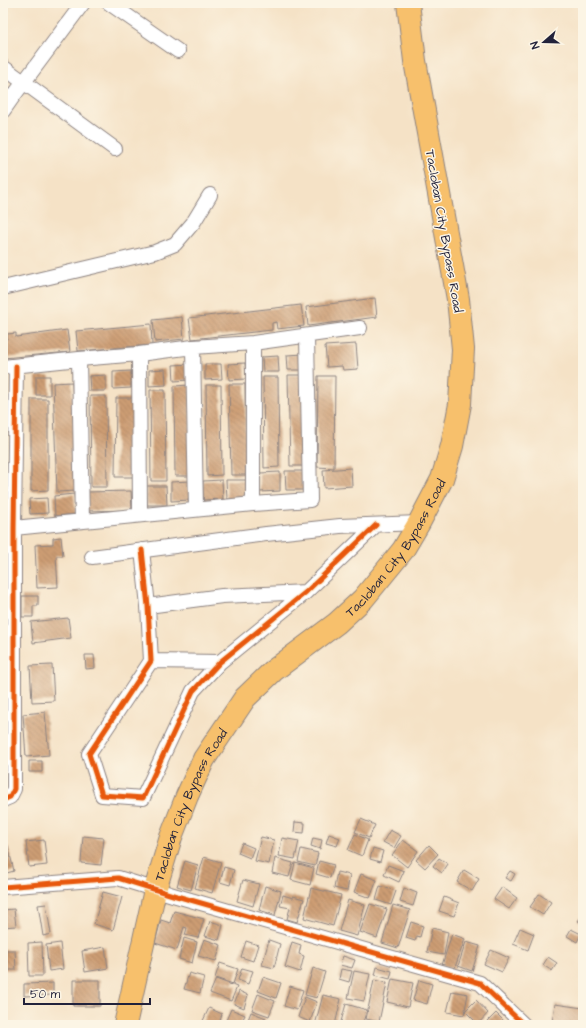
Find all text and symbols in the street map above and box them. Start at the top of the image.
north arrow [524,22,564,62]
text: N [527,39,543,51]
street label: Tacloban City Bypass Road [420,148,467,314]
street label: Tacloban City Bypass Road [342,476,451,621]
street label: Tacloban City Bypass Road [150,725,232,883]
scale bar [24,980,150,1006]
text: 50 m [30,986,61,1003]

